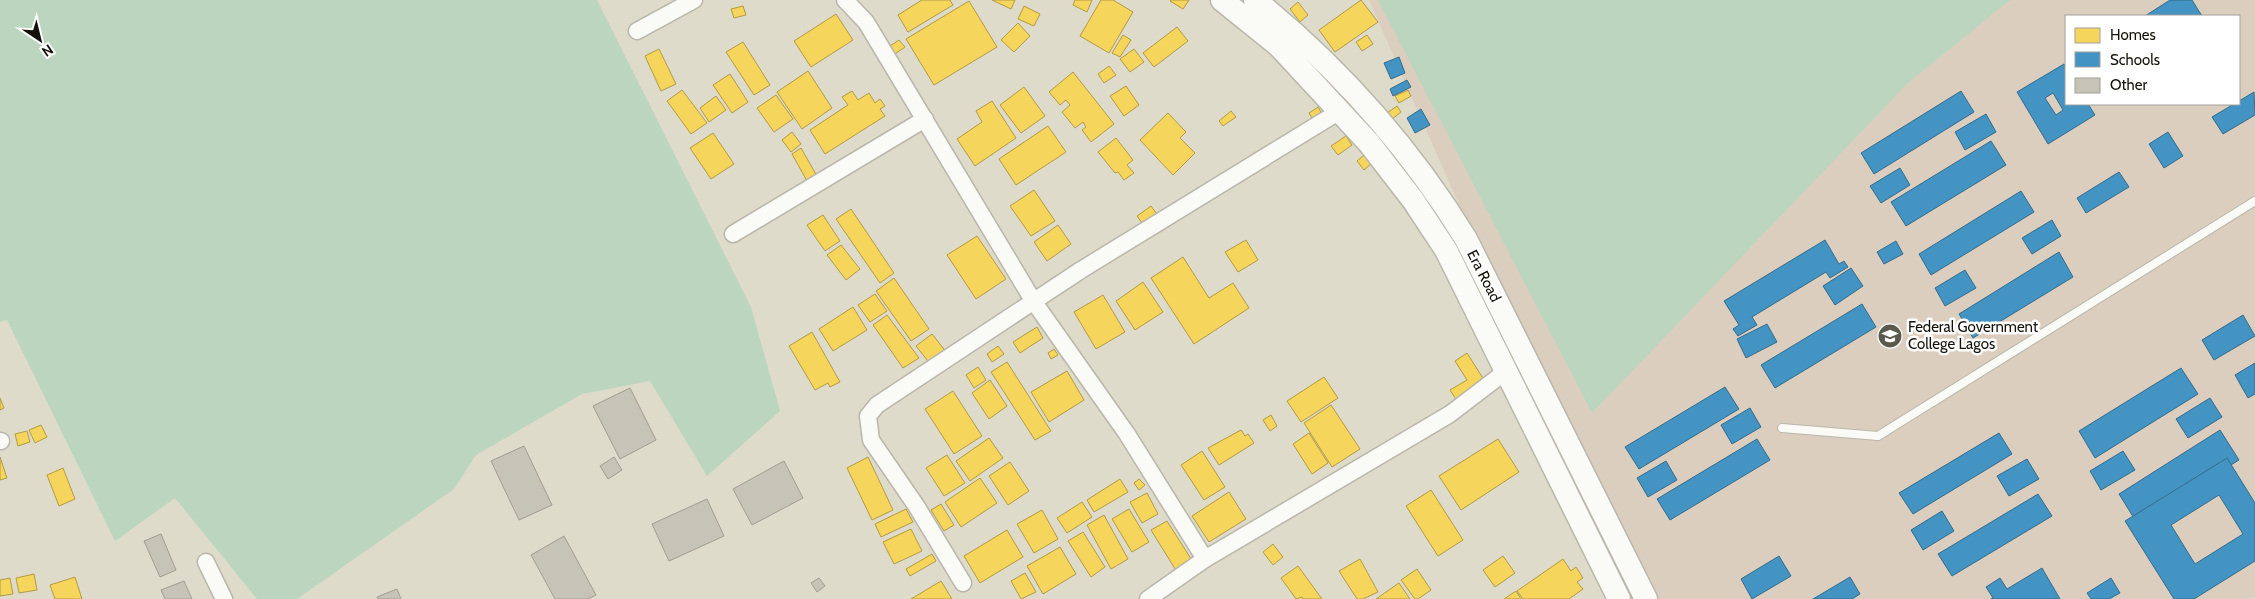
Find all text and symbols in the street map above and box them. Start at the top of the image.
north arrow [15,15,65,65]
legend [2065,15,2240,105]
text: Homes [2110,26,2156,44]
text: N [38,40,57,61]
text: Schools [2110,51,2160,69]
text: Other [2110,76,2147,94]
street label: Era Road [1463,247,1505,305]
place label: Federal Government College Lagos [1908,318,2038,353]
school or university icon: Federal Government College Lagos [1877,323,1903,349]

